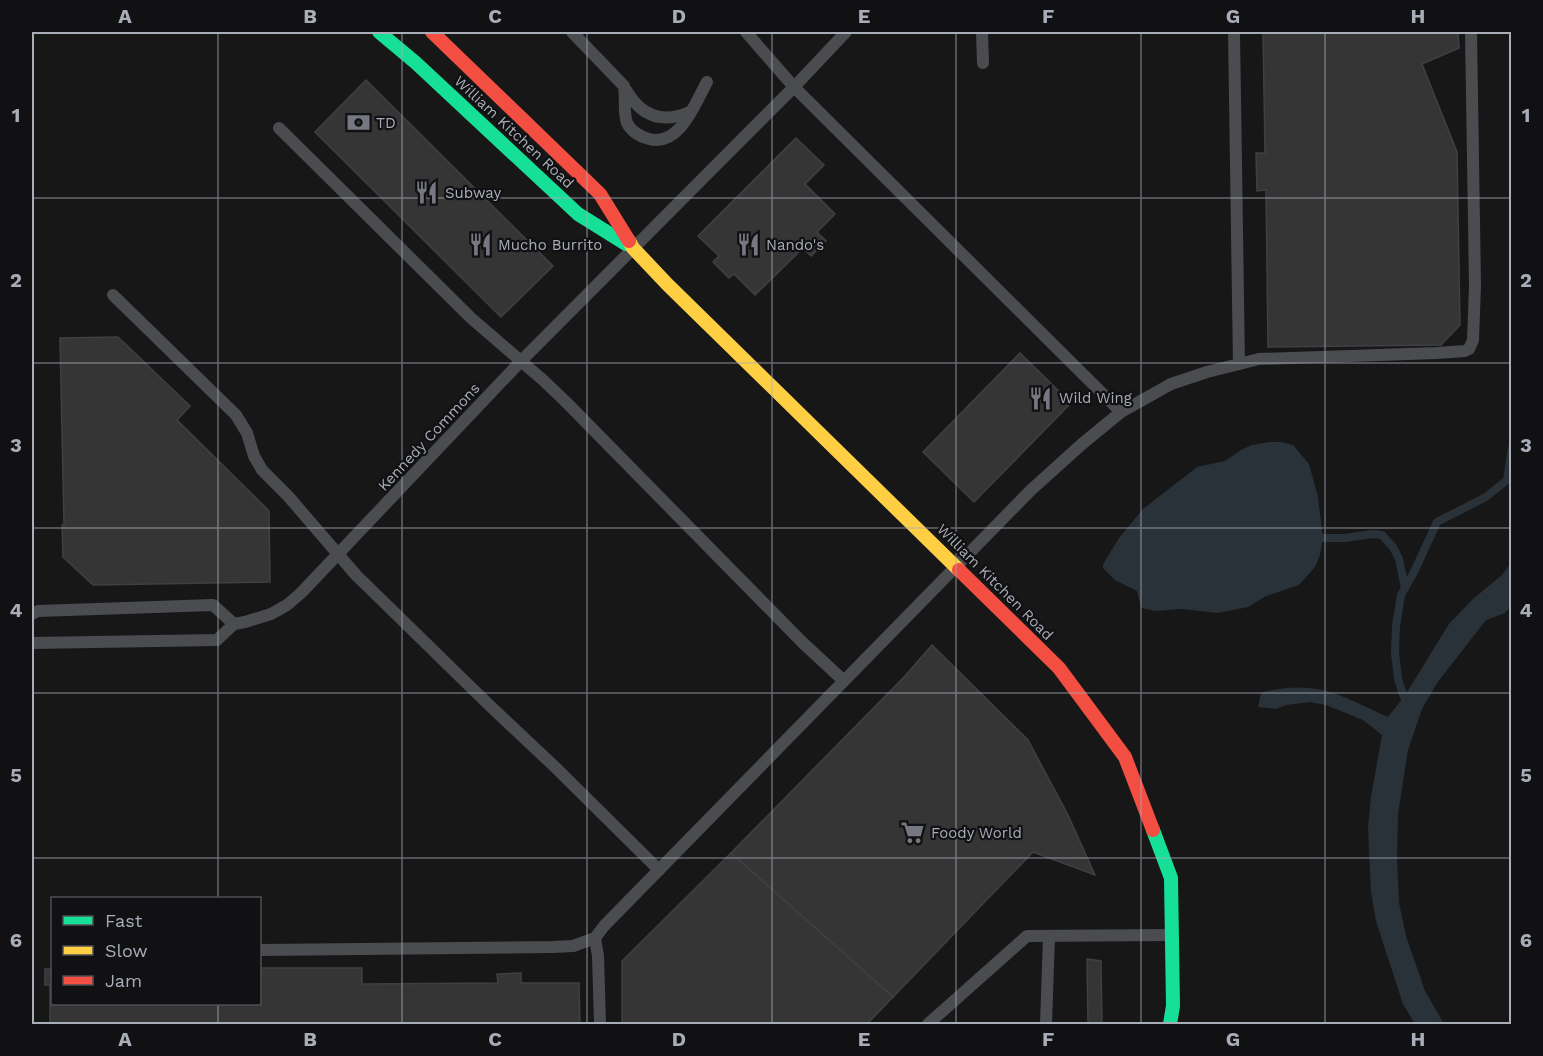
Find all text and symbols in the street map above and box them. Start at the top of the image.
text: A [118,4,132,28]
text: B [303,4,317,28]
text: C [488,4,502,28]
text: D [672,4,686,28]
text: E [858,4,870,28]
text: F [1042,4,1054,28]
text: G [1226,4,1240,28]
text: H [1411,4,1425,28]
street label: William Kitchen Road [450,72,578,192]
text: 1 [12,103,20,127]
text: 1 [1522,103,1530,127]
bank icon: TD [345,110,371,136]
place label: TD [376,114,396,132]
restaurant icon: Subway [414,180,440,206]
place label: Subway [445,184,501,202]
restaurant icon: Mucho Burrito [467,232,493,258]
restaurant icon: Nando's [735,232,761,258]
place label: Mucho Burrito [498,236,602,254]
place label: Nando's [766,236,824,254]
text: 2 [10,268,22,292]
text: 2 [1520,268,1532,292]
street label: Kennedy Commons [374,379,484,495]
restaurant icon: Wild Wing [1028,385,1054,411]
place label: Wild Wing [1059,389,1132,407]
text: 3 [10,433,22,457]
text: 3 [1520,433,1532,457]
street label: William Kitchen Road [933,520,1057,644]
text: 4 [10,598,23,622]
text: 4 [1520,598,1533,622]
text: 5 [10,763,22,787]
text: 5 [1520,763,1532,787]
supermarket icon: Foody World [900,820,926,846]
place label: Foody World [931,824,1022,842]
legend [51,897,261,1005]
text: Fast [105,910,143,931]
text: 6 [10,928,22,952]
text: 6 [1520,928,1532,952]
text: Slow [105,940,148,961]
text: Jam [105,970,142,991]
text: A [118,1027,132,1051]
text: B [303,1027,317,1051]
text: C [488,1027,502,1051]
text: D [672,1027,686,1051]
text: E [858,1027,870,1051]
text: F [1042,1027,1054,1051]
text: G [1226,1027,1240,1051]
text: H [1411,1027,1425,1051]

